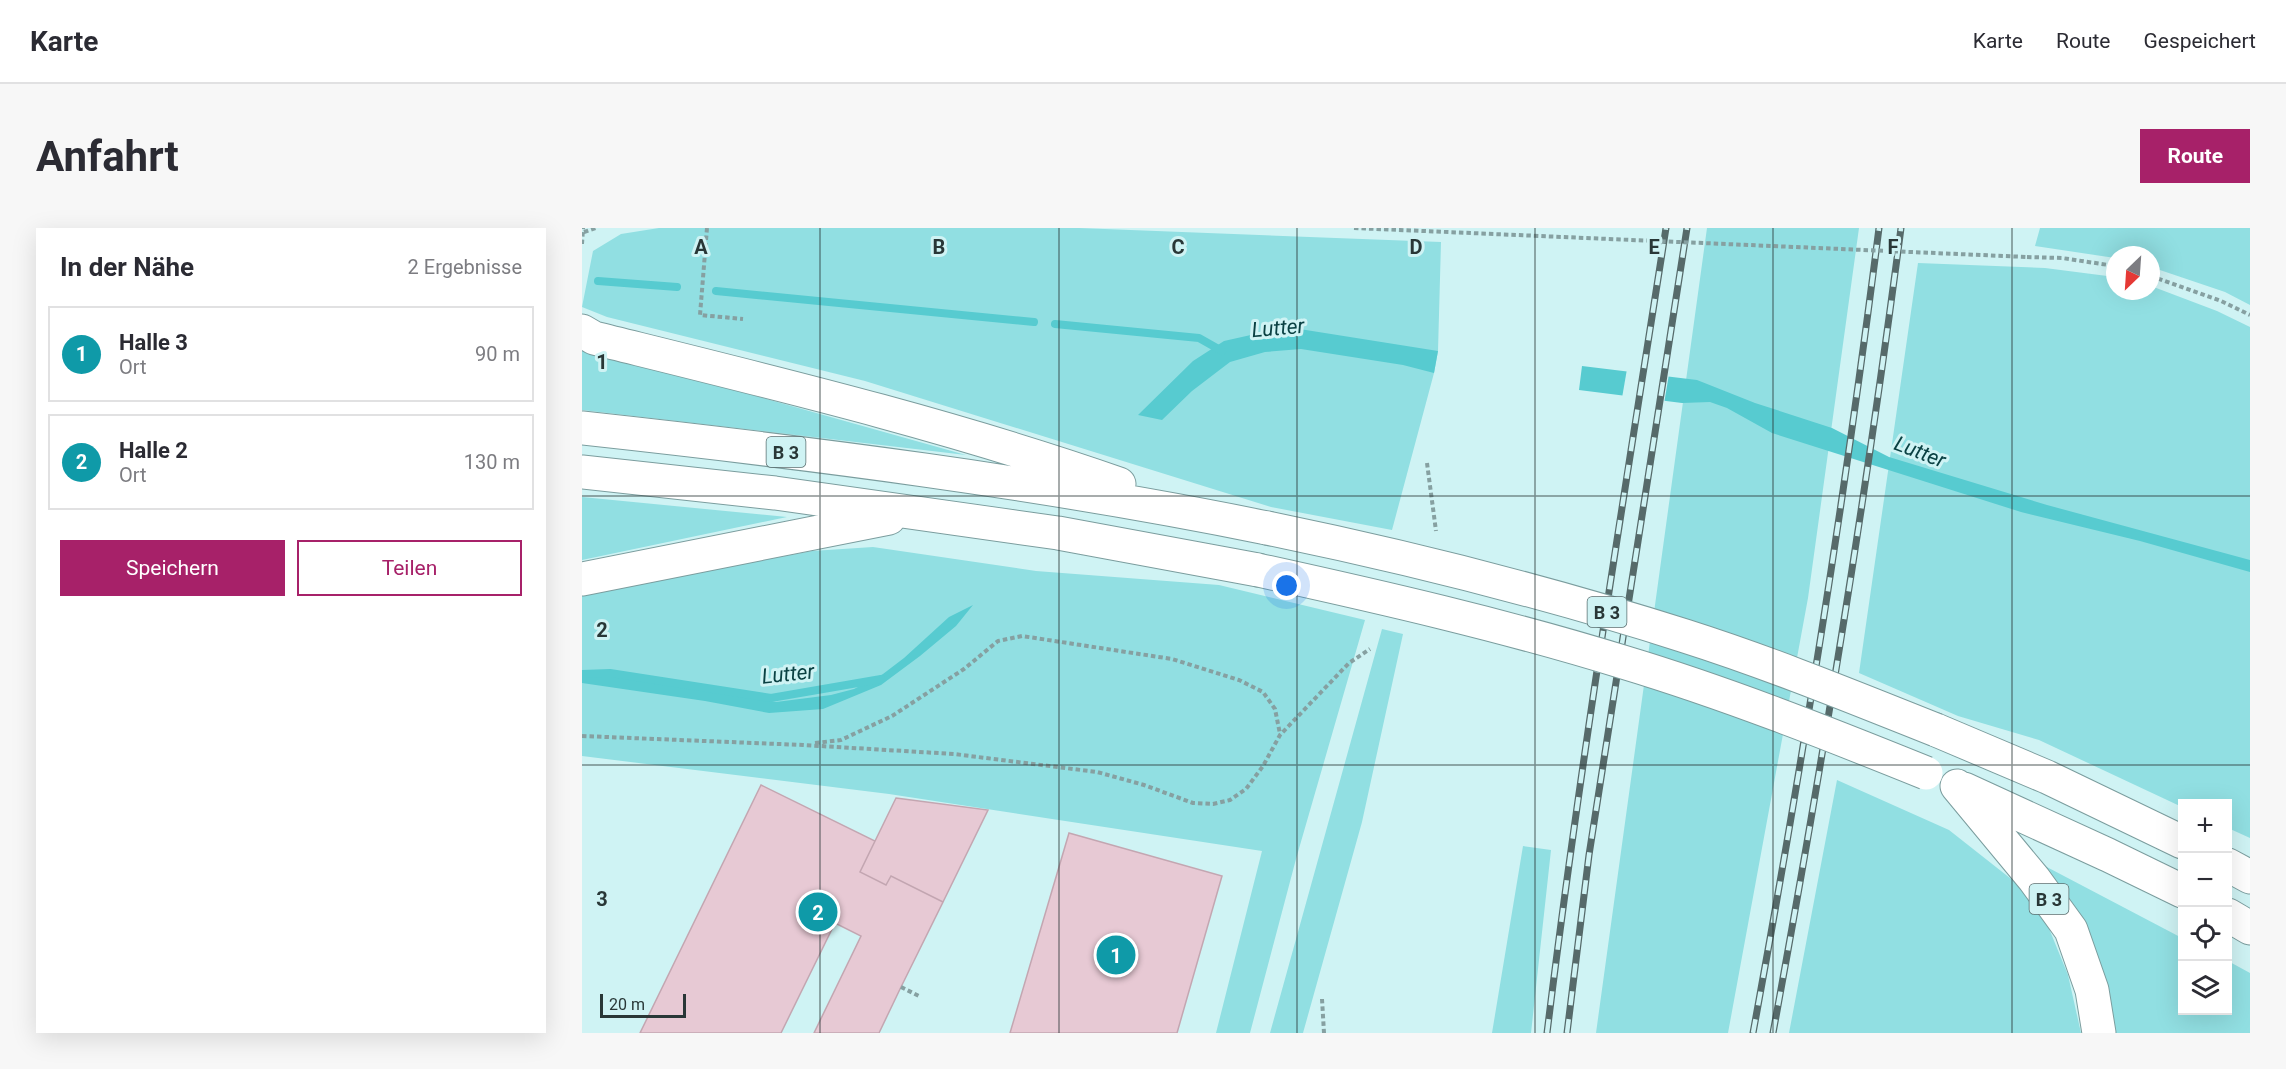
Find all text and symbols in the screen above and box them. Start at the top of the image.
text: Karte [30,25,98,58]
text: Karte [1973,29,2023,53]
text: Route [2056,29,2110,53]
text: Gespeichert [2143,29,2256,53]
button: Route [2140,129,2250,183]
text: Anfahrt [36,132,179,181]
text: A [694,235,708,259]
text: B [933,235,945,259]
text: C [1171,235,1185,259]
text: D [1410,235,1423,259]
text: E [1648,235,1660,259]
text: F [1888,235,1899,259]
north arrow [2106,246,2160,300]
text: In der Nähe [60,252,194,282]
text: 2 Ergebnisse [408,255,522,279]
water label: Lutter [1251,314,1306,342]
text: Halle 3 [119,330,188,355]
text: 1 [76,342,87,366]
text: 90 m [475,342,520,366]
text: 1 [596,350,608,374]
text: Ort [119,355,147,379]
water label: Lutter [1891,431,1950,473]
road number: B 3 [766,437,806,467]
text: Halle 2 [119,438,188,463]
text: 2 [76,450,87,474]
text: 130 m [464,450,520,474]
text: Ort [119,463,147,487]
button: Speichern [60,540,285,596]
button: Teilen [297,540,522,596]
your location [1272,571,1301,600]
road number: B 3 [1588,597,1626,627]
text: 2 [596,618,608,642]
water label: Lutter [760,659,817,689]
map controls [2178,799,2232,1015]
button: + [2178,799,2232,853]
button: − [2178,853,2232,907]
road number: B 3 [2030,884,2068,914]
text: 3 [596,887,608,911]
pin: 2 [798,890,838,934]
button: locate [2178,907,2232,961]
pin: 1 [1096,932,1136,978]
button: layers [2178,961,2232,1015]
scale bar [600,991,686,1018]
text: 20 m [609,995,645,1014]

